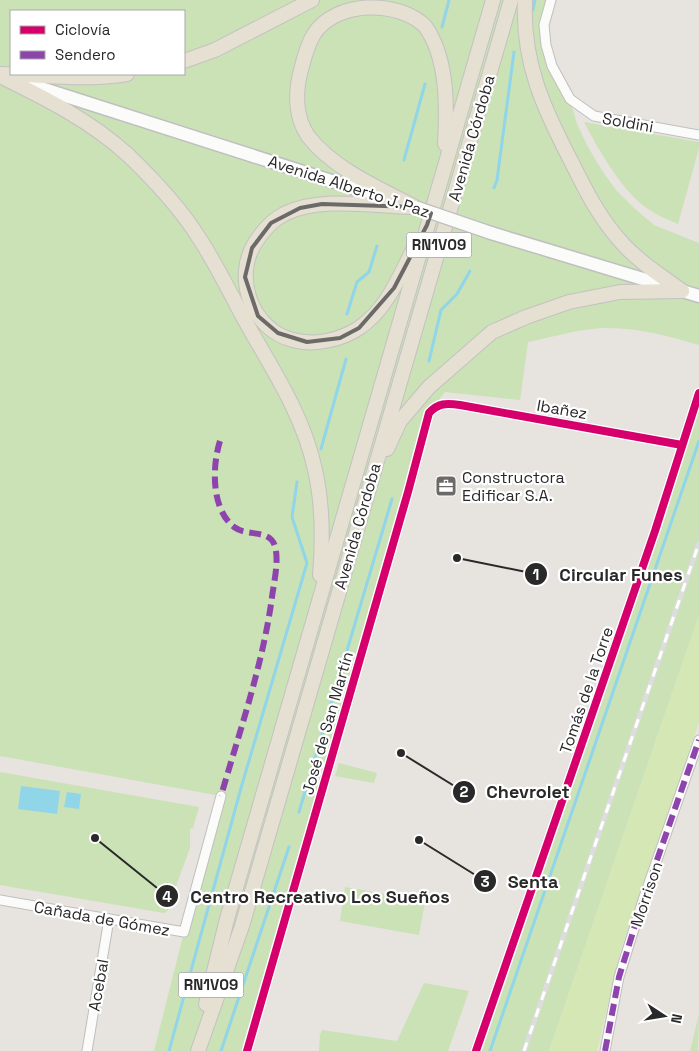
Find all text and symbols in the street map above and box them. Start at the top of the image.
legend [10,10,185,75]
text: Ciclovía [55,20,111,39]
text: Sendero [55,45,115,64]
street label: Avenida Córdoba [443,73,500,204]
street label: Soldini [601,108,655,137]
street label: Avenida Alberto J. Paz [265,150,432,223]
road number: RN1V09 [406,232,472,258]
street label: Ibañez [535,395,589,424]
street label: Avenida Córdoba [329,461,386,592]
place label: Constructora Edificar S.A. [462,467,565,506]
office icon: Constructora Edificar S.A. [434,474,458,498]
callout: Circular Funes [524,558,692,591]
text: Circular Funes [559,563,683,586]
text: 1 [533,565,539,584]
street label: Tomás de la Torre [555,624,618,756]
street label: José de San Martín [297,649,358,797]
callout: Chevrolet [451,775,580,808]
text: Chevrolet [486,780,570,803]
text: 2 [460,782,469,801]
street label: Morrison [626,859,667,930]
callout: Senta [472,865,568,898]
text: Senta [508,870,559,893]
text: 3 [480,872,490,891]
callout: Centro Recreativo Los Sueños [155,880,459,913]
text: Centro Recreativo Los Sueños [190,885,450,908]
text: 4 [162,887,172,906]
street label: Cañada de Gómez [32,896,171,941]
street label: Acebal [84,957,113,1013]
road number: RN1V09 [178,972,244,998]
north arrow [639,991,689,1041]
text: N [667,1012,686,1025]

